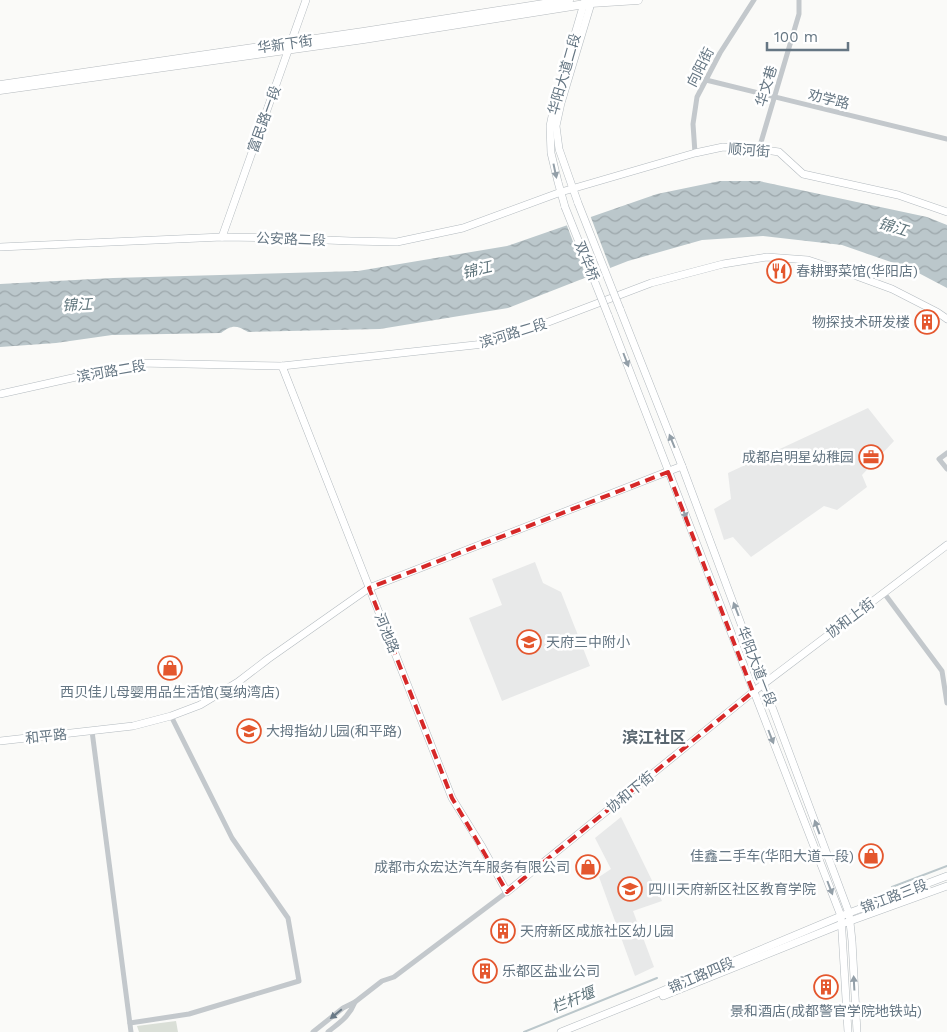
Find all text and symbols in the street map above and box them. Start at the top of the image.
scale bar [767,20,848,52]
text: 100 m [774,28,818,46]
street label: 华阳大道二段 [545,31,583,117]
street label: 华新下街 [256,32,314,56]
street label: 向阳街 [683,45,717,89]
street label: 华文巷 [752,64,780,108]
street label: 富民路一段 [245,83,283,155]
street label: 劝学路 [807,86,851,112]
street label: 顺河街 [727,141,771,159]
one-way arrow [551,163,559,178]
water label: 锦江 [876,214,912,241]
street label: 公安路二段 [256,230,326,248]
street label: 双华桥 [572,239,602,283]
water label: 锦江 [460,257,496,282]
restaurant icon: 春耕野菜馆(华阳店) [766,258,792,284]
place label: 春耕野菜馆(华阳店) [796,263,918,279]
water label: 锦江 [62,295,94,315]
building icon: 物探技术研发楼 [914,309,940,335]
place label: 物探技术研发楼 [812,314,910,330]
street label: 滨河路二段 [477,315,549,351]
one-way arrow [623,353,630,368]
street label: 滨河路二段 [75,357,147,385]
one-way arrow [667,434,675,448]
office icon: 成都启明星幼稚园 [858,444,884,470]
place label: 成都启明星幼稚园 [742,449,854,465]
one-way arrow [680,505,688,520]
street label: 协和上街 [823,595,877,641]
one-way arrow [731,602,739,616]
street label: 河池路 [372,611,402,655]
street label: 华阳大道一段 [734,624,780,708]
school or university icon: 天府三中附小 [516,629,542,655]
place label: 天府三中附小 [546,634,630,650]
shop icon: 西贝佳儿母婴用品生活馆(戛纳湾店) [157,655,183,681]
place label: 西贝佳儿母婴用品生活馆(戛纳湾店) [60,684,280,700]
school or university icon: 大拇指幼儿园(和平路) [236,718,262,744]
place label: 大拇指幼儿园(和平路) [266,723,402,739]
street label: 和平路 [24,726,68,746]
district label: 滨江社区 [622,728,686,747]
one-way arrow [767,730,775,745]
street label: 协和下街 [603,768,657,816]
one-way arrow [813,819,821,834]
shop icon: 佳鑫二手车(华阳大道一段) [858,843,884,869]
place label: 佳鑫二手车(华阳大道一段) [690,848,854,864]
shop icon: 成都市众宏达汽车服务有限公司 [575,854,601,880]
place label: 成都市众宏达汽车服务有限公司 [374,859,570,875]
school or university icon: 四川天府新区社区教育学院 [617,876,643,902]
street label: 锦江路三段 [858,876,930,916]
place label: 四川天府新区社区教育学院 [648,881,816,897]
one-way arrow [827,881,834,896]
building icon: 天府新区成旅社区幼儿园 [490,918,516,944]
place label: 天府新区成旅社区幼儿园 [520,923,674,939]
street label: 锦江路四段 [666,954,736,996]
building icon: 乐都区盐业公司 [472,958,498,984]
place label: 乐都区盐业公司 [502,963,600,979]
building icon: 景和酒店(成都警官学院地铁站) [813,974,839,1000]
one-way arrow [850,975,858,991]
water label: 栏杆堰 [549,982,600,1017]
place label: 景和酒店(成都警官学院地铁站) [730,1003,922,1019]
one-way arrow [330,1008,343,1019]

